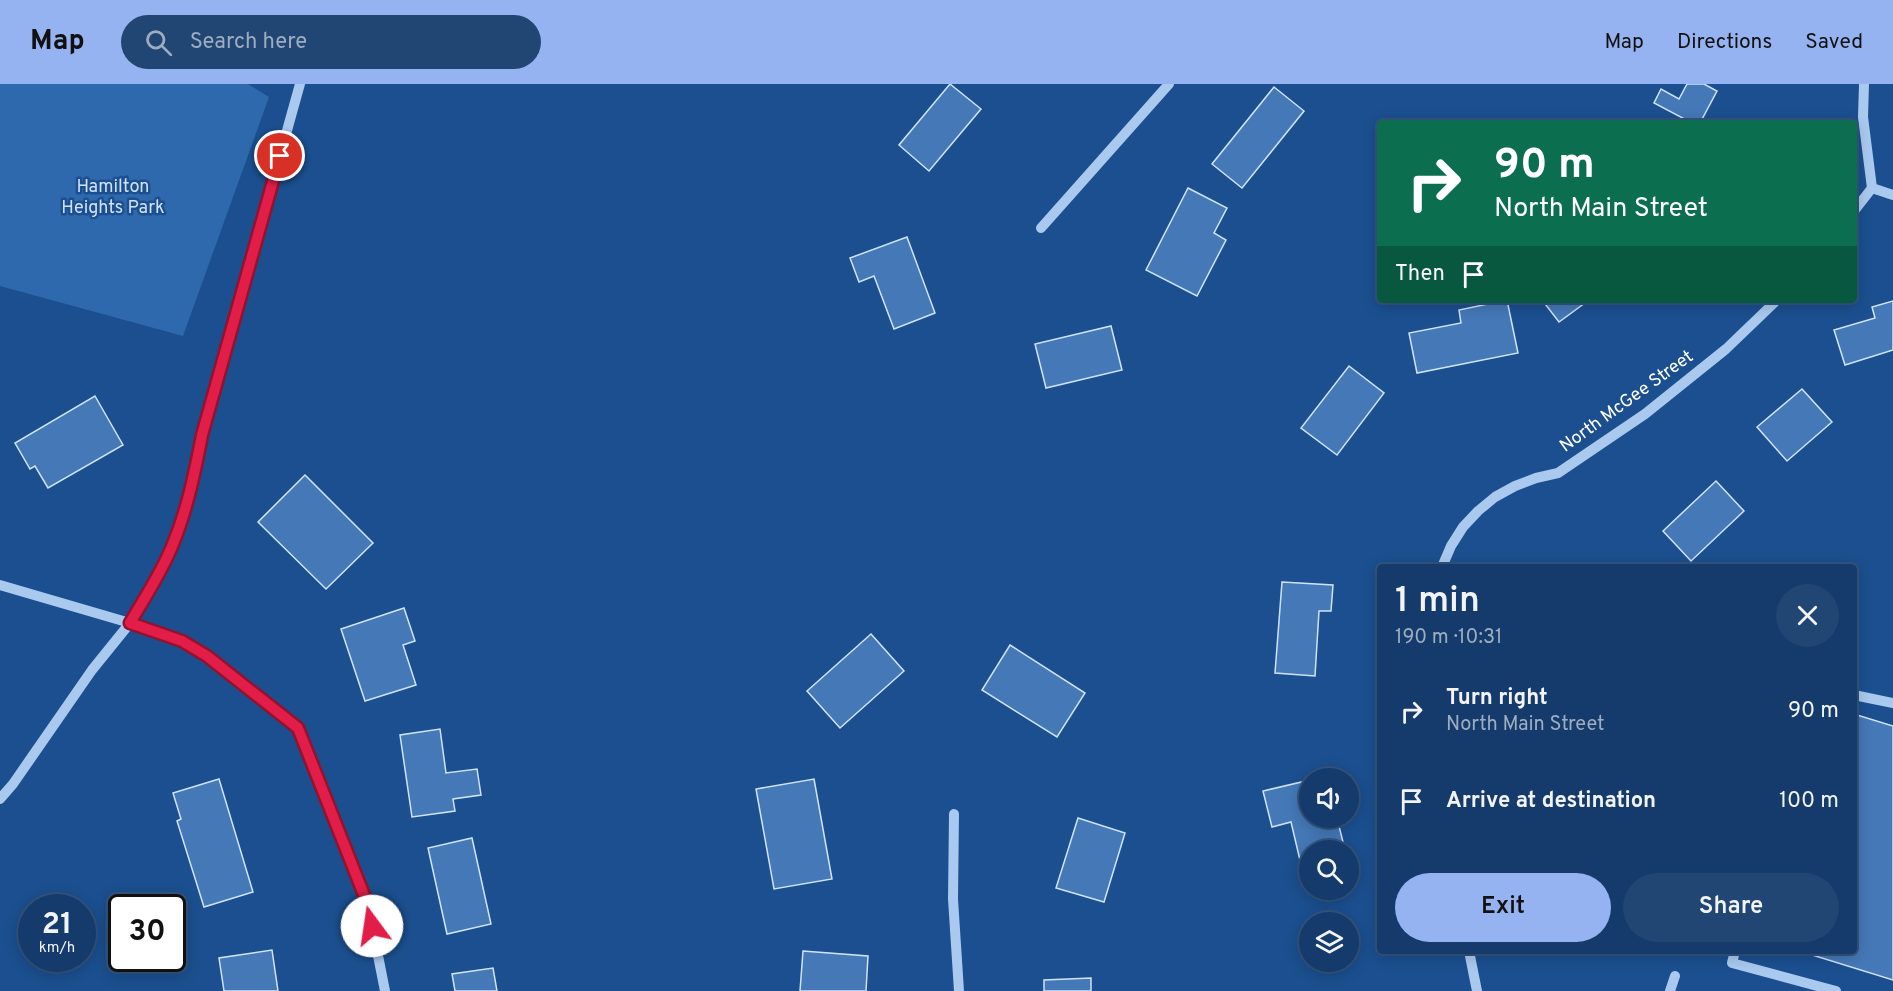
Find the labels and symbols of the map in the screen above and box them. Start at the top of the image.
pin [254,130,305,181]
park label: Hamilton Heights Park [61,176,165,220]
street label: North McGee Street [1556,346,1698,458]
speed limit sign: 30 [108,894,186,972]
position arrow [340,894,404,958]

